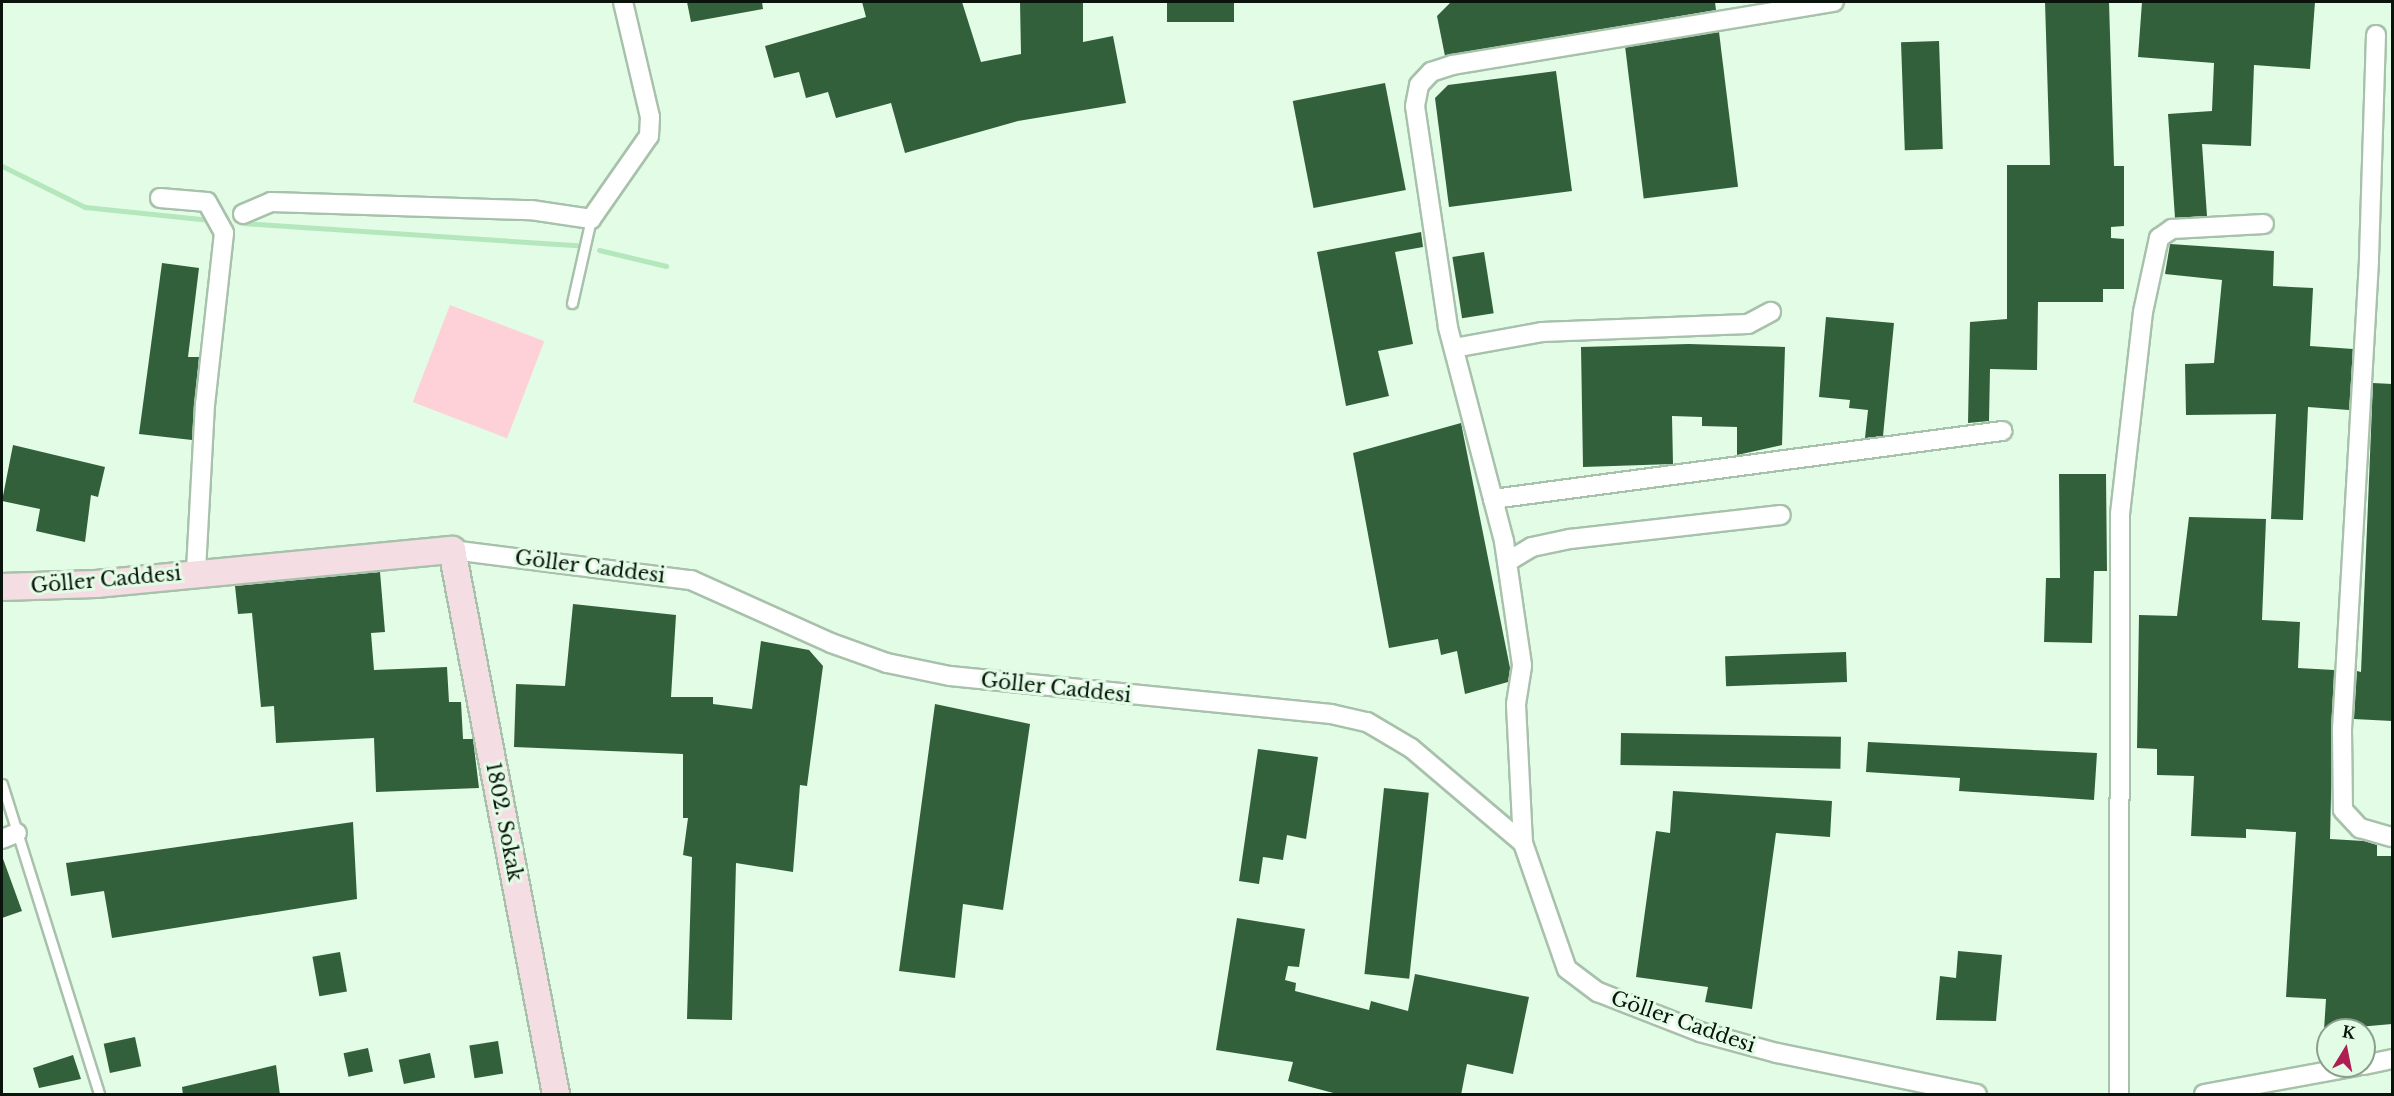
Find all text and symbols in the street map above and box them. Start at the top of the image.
street label: Göller Caddesi [513,546,667,588]
street label: Göller Caddesi [29,561,183,599]
street label: Göller Caddesi [979,668,1133,708]
street label: 1802. Sokak [481,761,527,883]
street label: Göller Caddesi [1607,986,1759,1058]
north arrow [2316,1018,2376,1078]
text: K [2341,1021,2357,1043]

